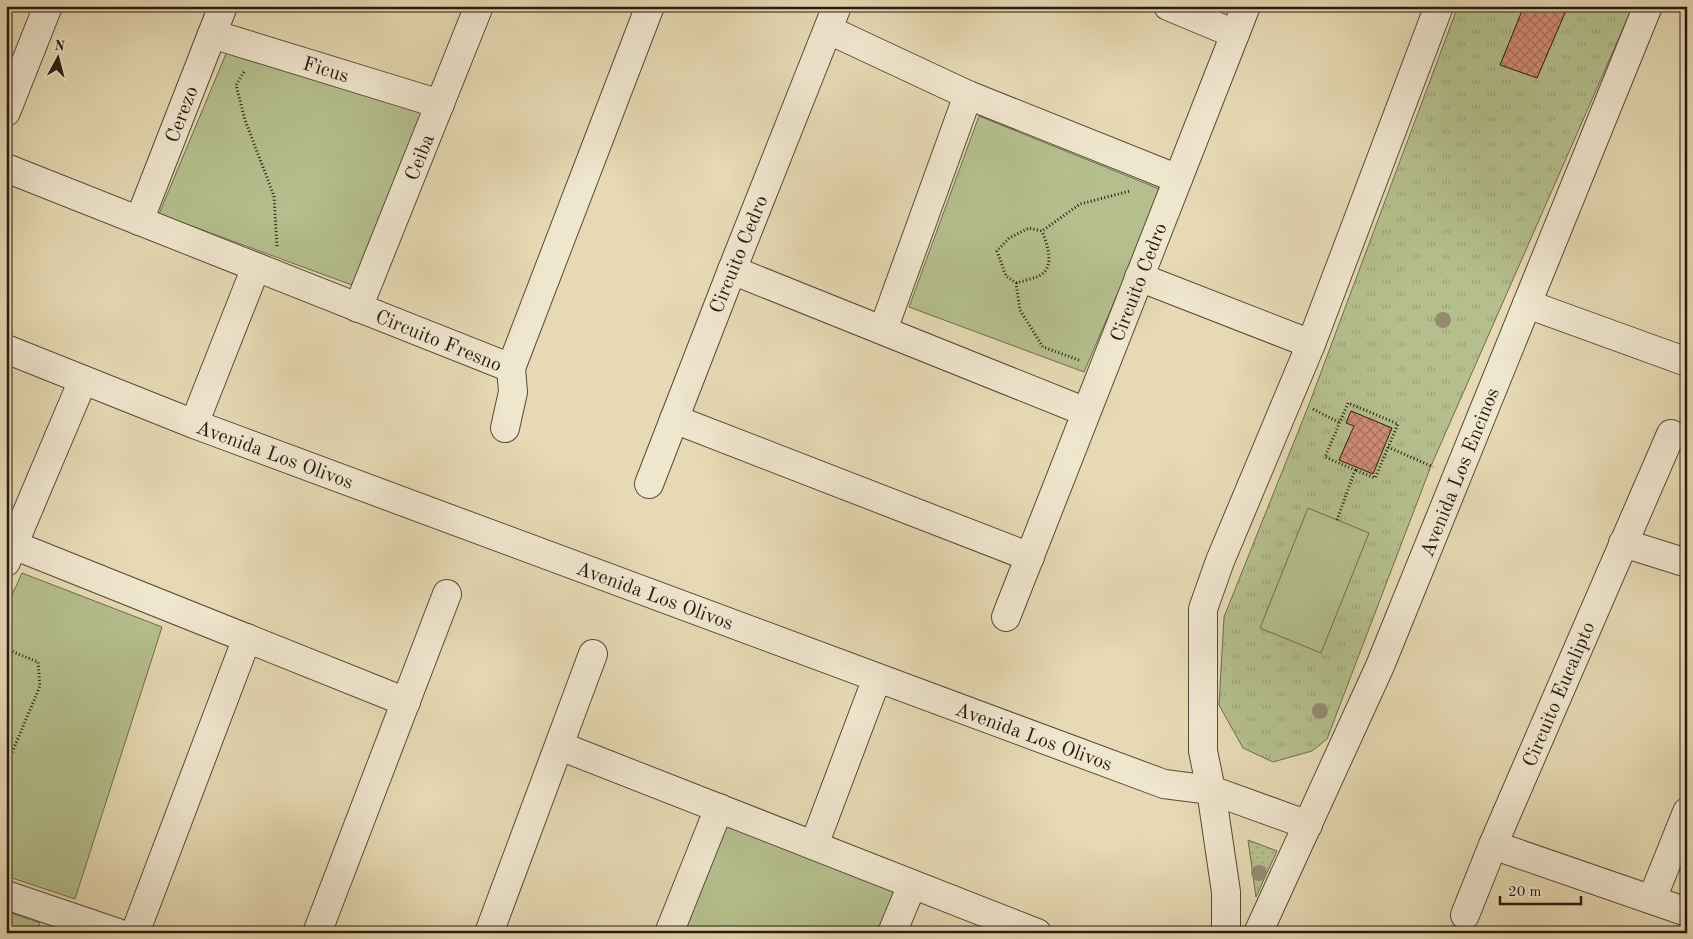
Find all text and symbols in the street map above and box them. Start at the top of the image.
north arrow [32,32,82,82]
text: N [53,38,66,54]
street label: Ficus [300,54,351,87]
street label: Cerezo [163,84,203,146]
street label: Ceiba [403,132,439,184]
street label: Circuito Cedro [707,193,773,317]
street label: Circuito Cedro [1108,221,1172,345]
street label: Circuito Fresno [372,307,504,376]
street label: Avenida Los Encinos [1418,385,1504,560]
street label: Avenida Los Olivos [193,418,356,494]
street label: Avenida Los Olivos [573,559,736,635]
street label: Circuito Eucalipto [1520,619,1599,770]
street label: Avenida Los Olivos [952,700,1115,776]
scale bar [1500,874,1582,906]
text: 20 m [1508,885,1542,900]

